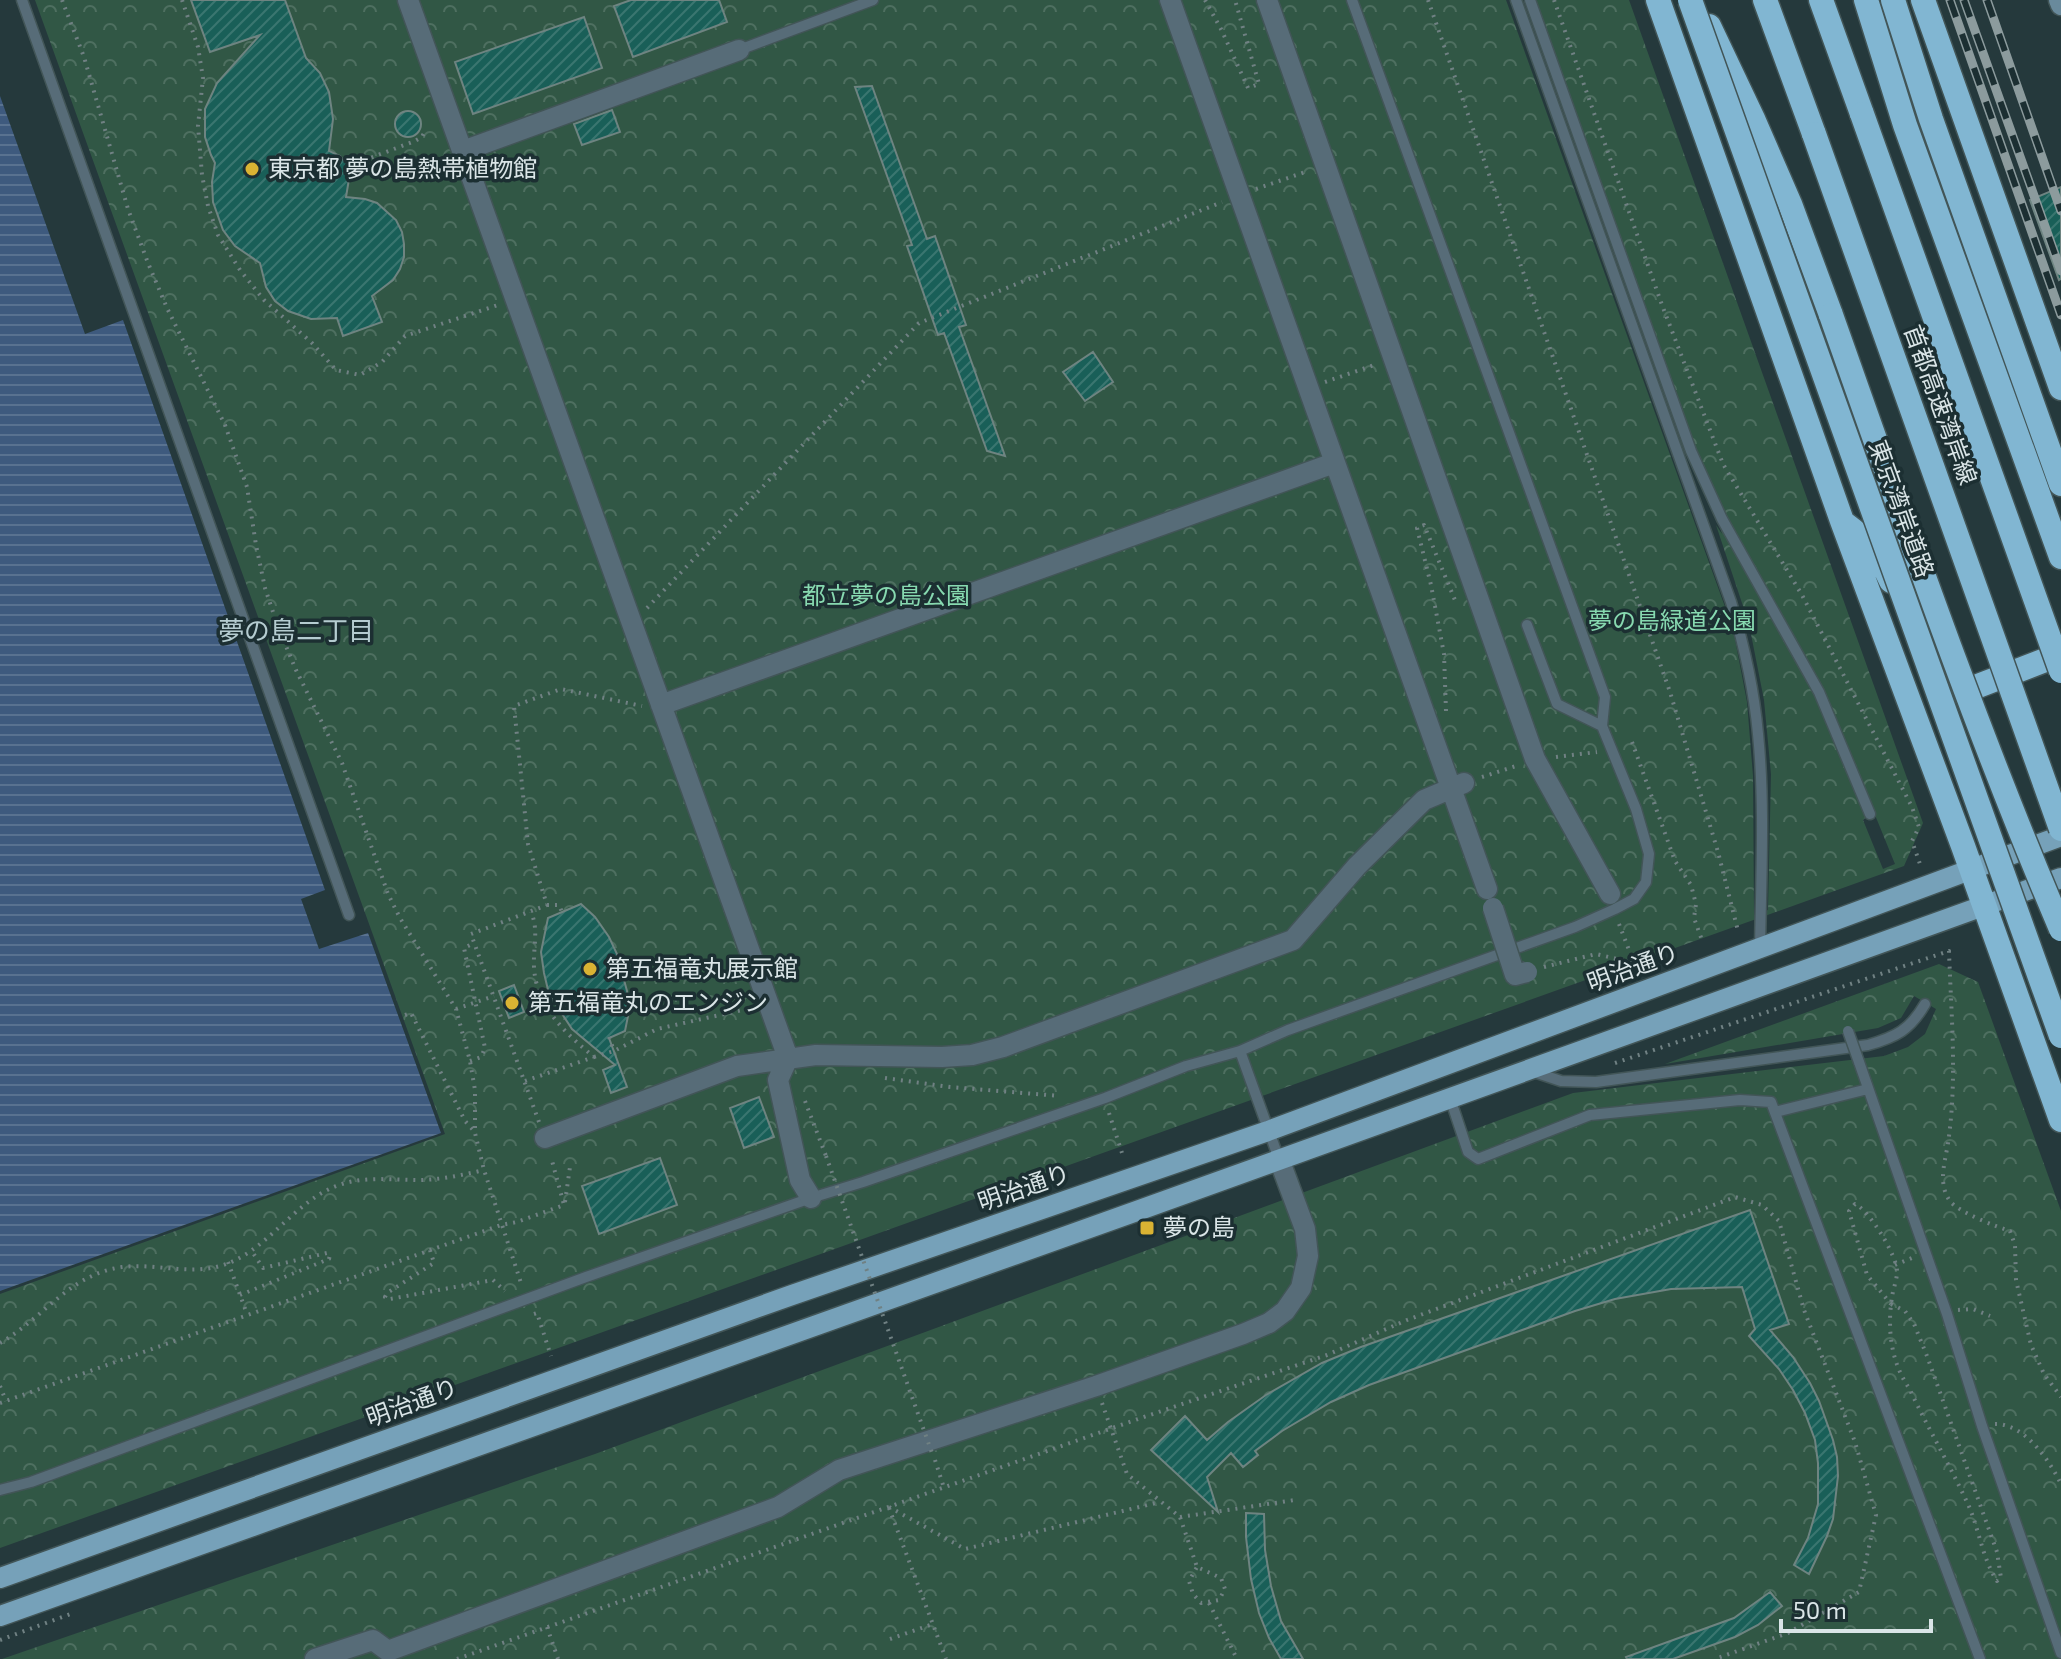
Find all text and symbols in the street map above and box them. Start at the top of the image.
place label: 東京都 夢の島熱帯植物館 [268,153,537,182]
marker: 東京都 夢の島熱帯植物館 [243,160,261,178]
street label: 首都高速湾岸線 [1899,321,1984,488]
street label: 東京湾岸道路 [1864,436,1941,581]
park label: 都立夢の島公園 [802,580,970,609]
park label: 夢の島緑道公園 [1588,605,1756,634]
district label: 夢の島二丁目 [218,614,374,645]
street label: 明治通り [1582,937,1683,997]
place label: 第五福竜丸展示館 [606,953,798,982]
marker: 第五福竜丸展示館 [581,960,599,978]
place label: 第五福竜丸のエンジン [528,987,768,1016]
marker: 第五福竜丸のエンジン [503,994,521,1012]
street label: 明治通り [973,1157,1074,1216]
place label: 夢の島 [1163,1212,1235,1241]
marker: 夢の島 [1138,1219,1156,1237]
street label: 明治通り [361,1372,462,1432]
scale bar [1781,1583,1931,1633]
text: 50 m [1793,1595,1847,1624]

